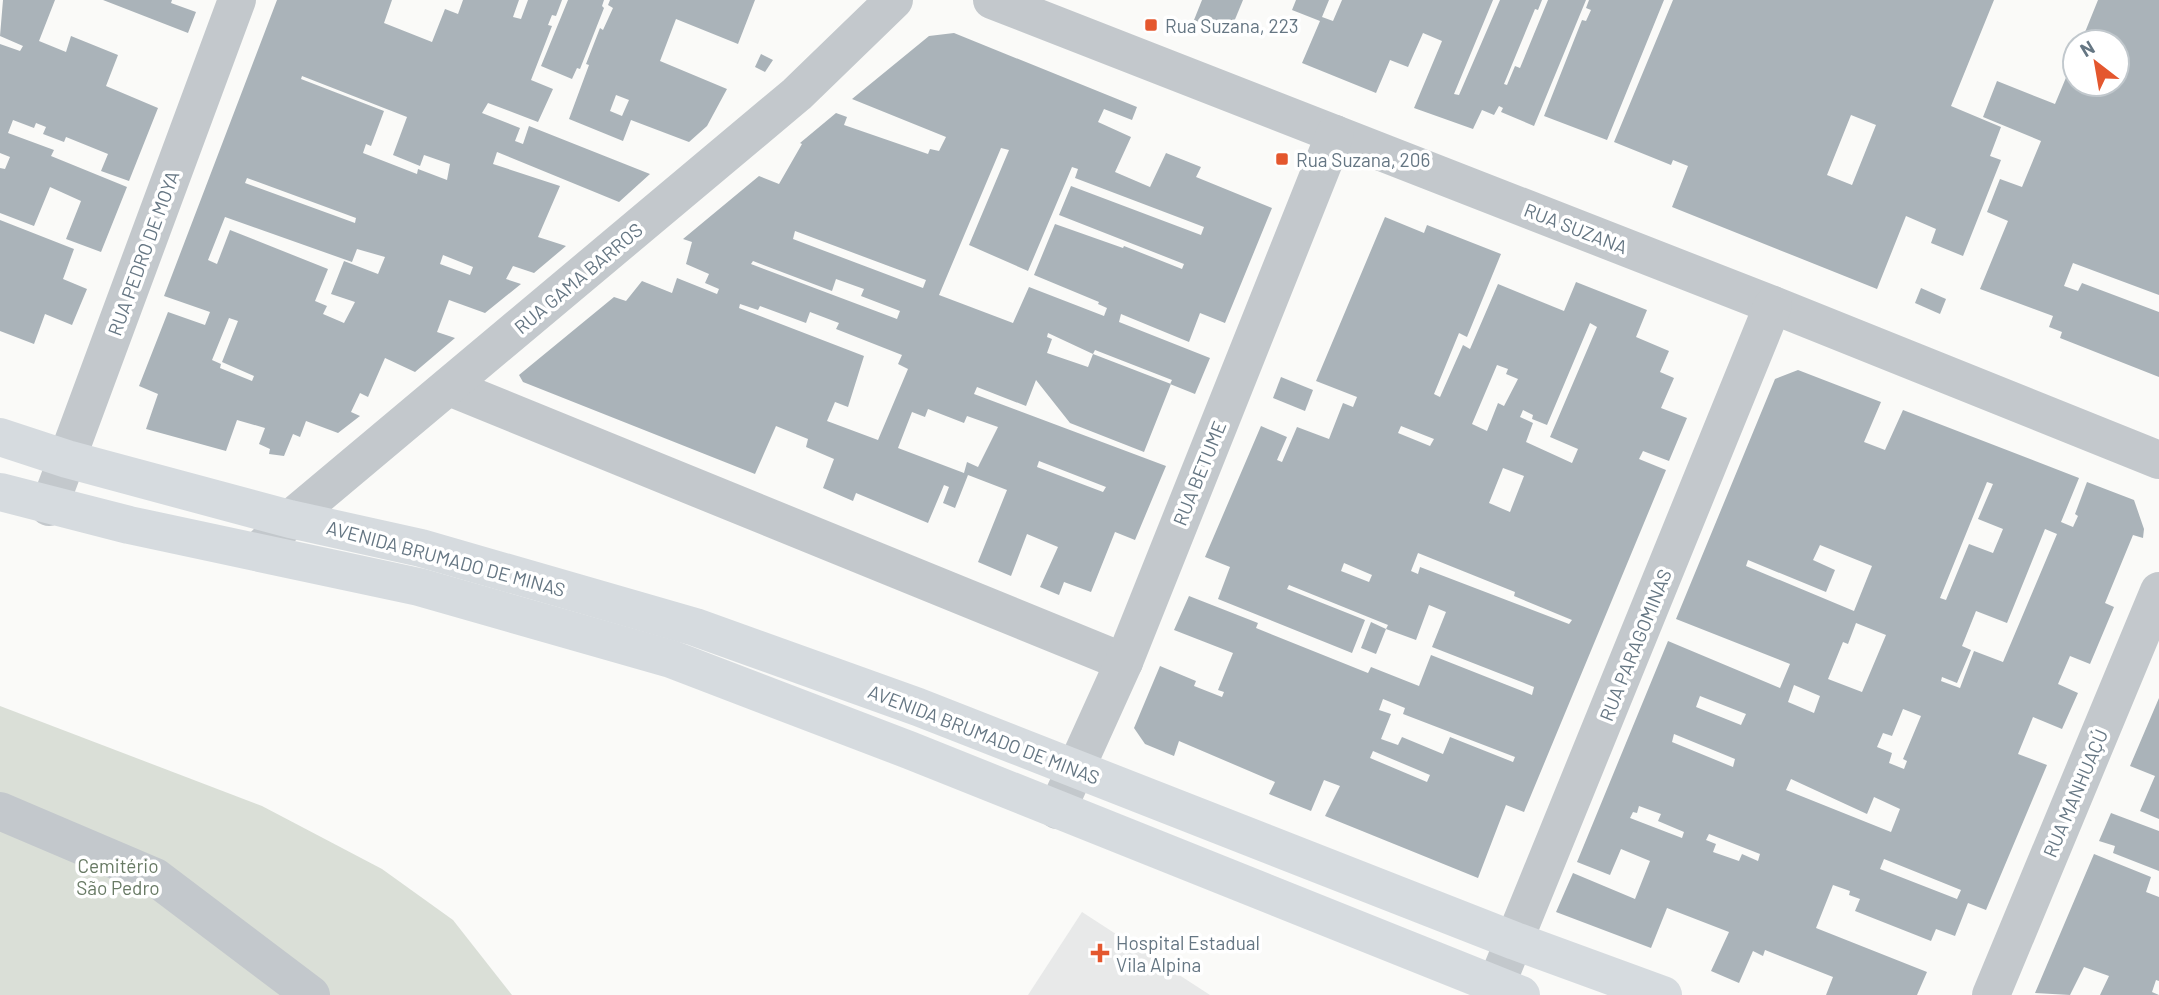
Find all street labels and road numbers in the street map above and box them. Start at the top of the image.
street label: RUA PEDRO DE MOYA [102,167,184,339]
street label: RUA SUZANA [1521,198,1631,258]
street label: RUA GAMA BARROS [509,218,647,338]
street label: RUA BETUME [1168,417,1230,529]
street label: AVENIDA BRUMADO DE MINAS [324,515,568,601]
street label: RUA PARAGOMINAS [1594,566,1676,724]
street label: AVENIDA BRUMADO DE MINAS [865,679,1103,789]
street label: RUA MANHUAÇÚ [2038,726,2112,860]

